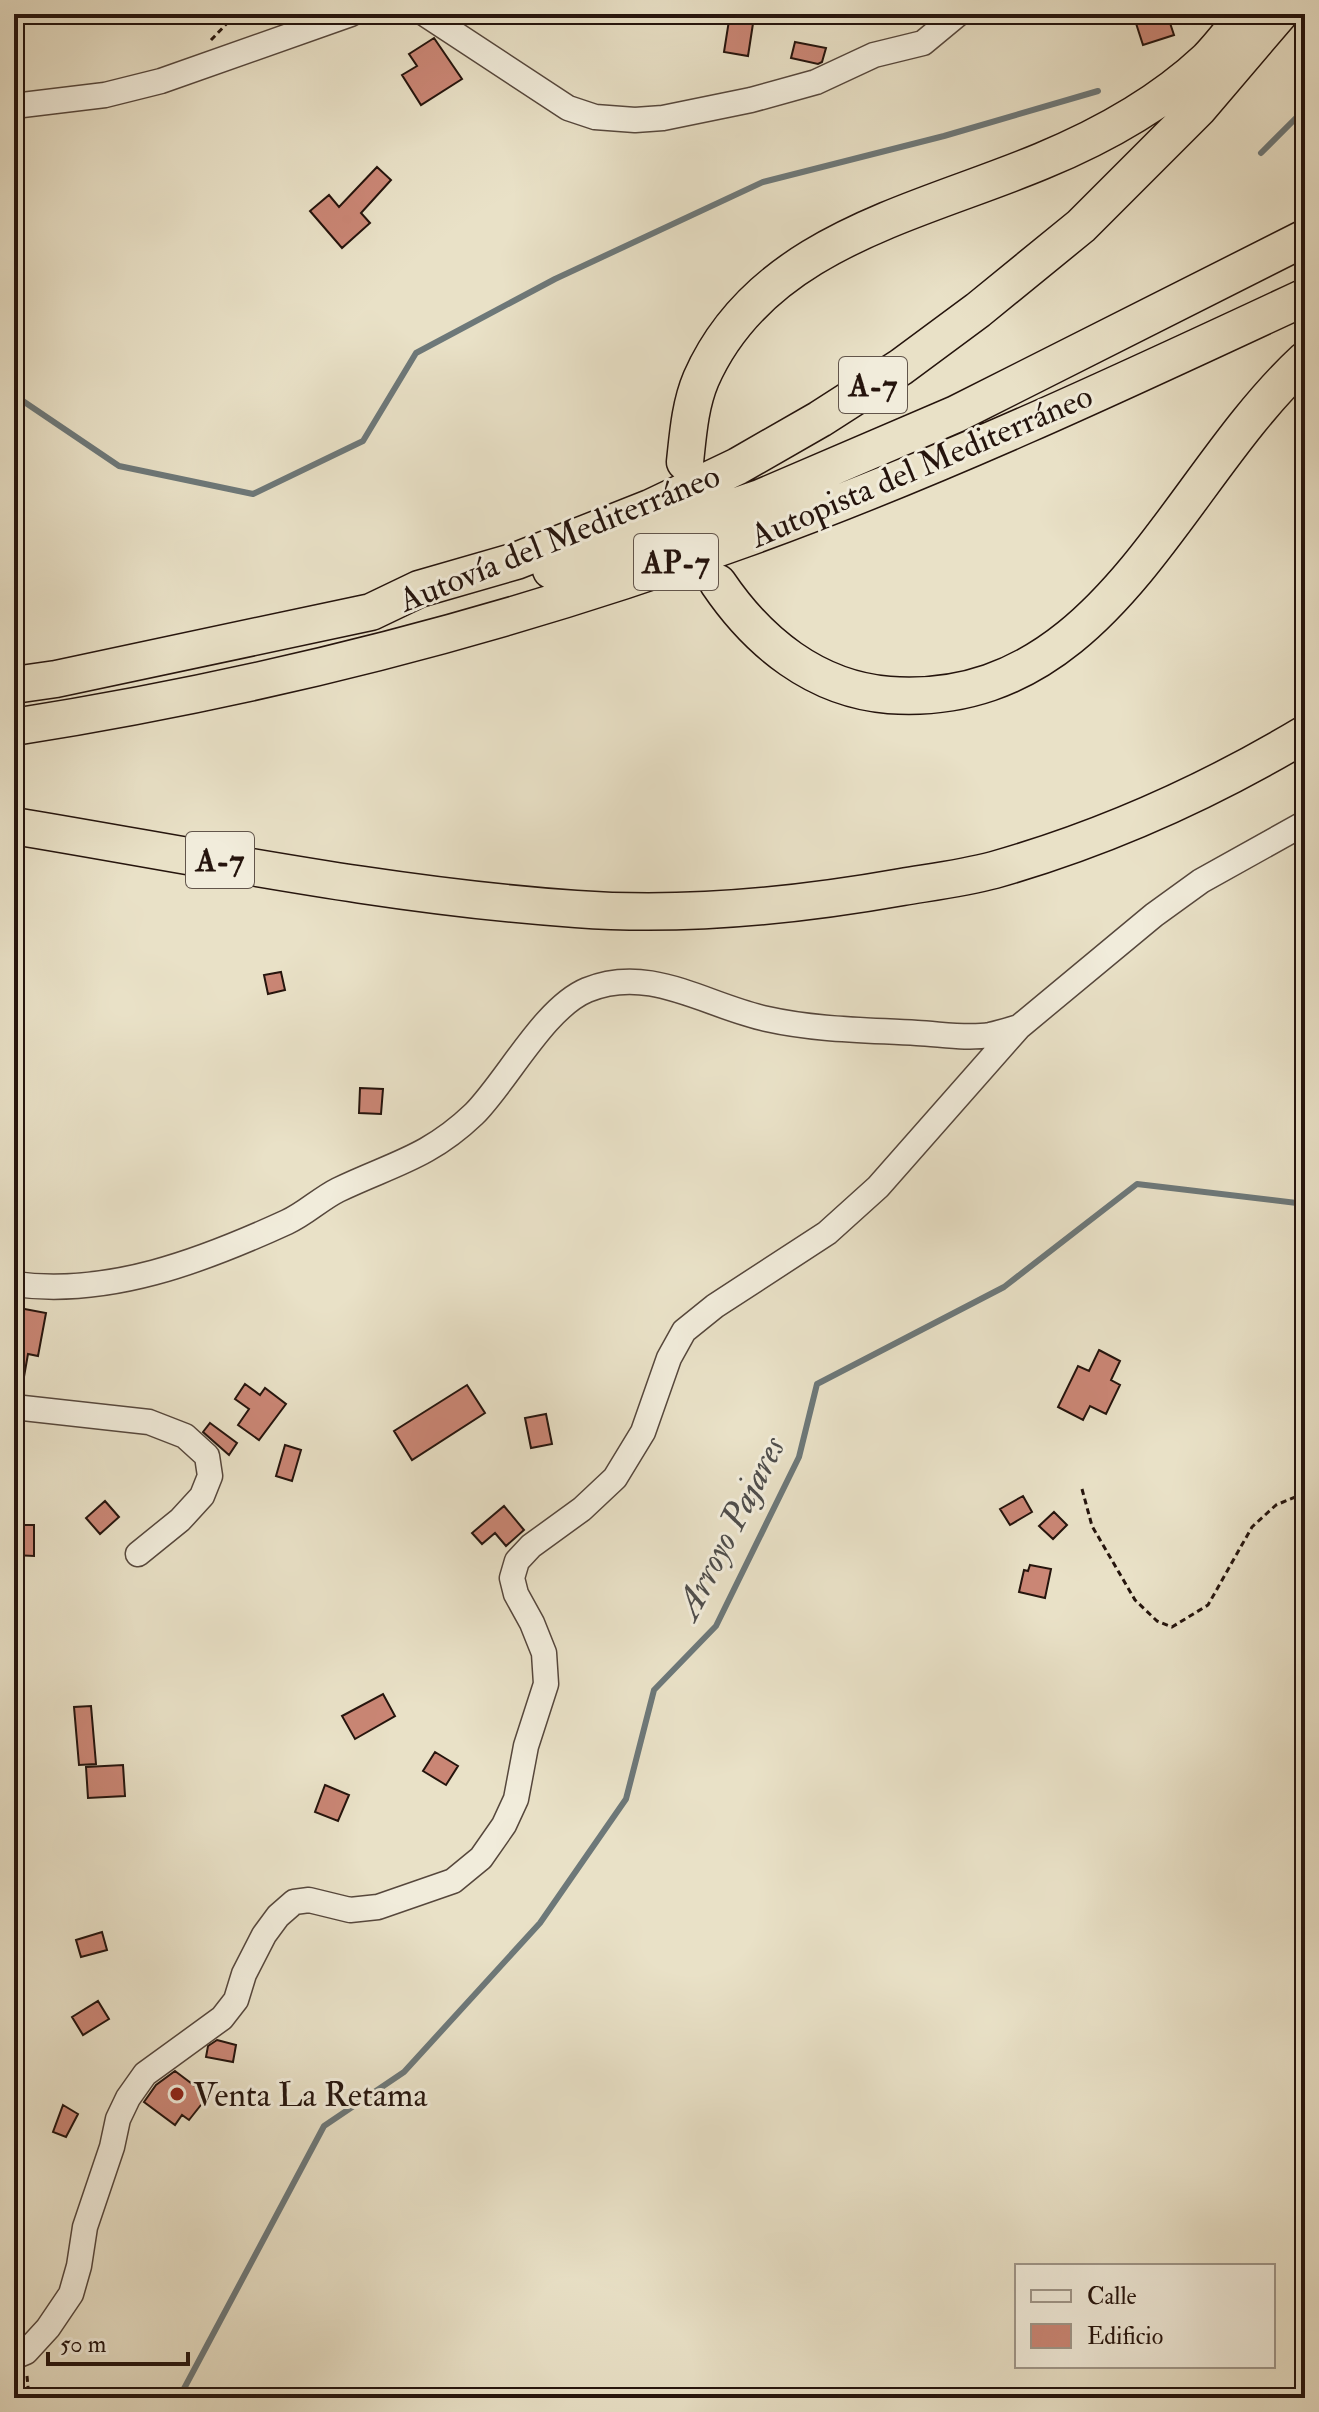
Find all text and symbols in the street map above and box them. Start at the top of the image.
road number: A-7 [839,357,907,413]
street label: Autopista del Mediterráneo [743,375,1099,558]
street label: Autovía del Mediterráneo [392,454,726,623]
road number: AP-7 [634,534,718,590]
road number: A-7 [186,832,254,888]
water label: Arroyo Pajares [663,1428,796,1630]
place label: Venta La Retama [193,2074,428,2117]
marker: Venta La Retama [168,2085,186,2103]
legend [1015,2264,1275,2368]
text: Calle [1087,2281,1137,2312]
scale bar [48,2316,188,2366]
text: Edificio [1087,2321,1163,2352]
text: 50 m [60,2329,107,2360]

